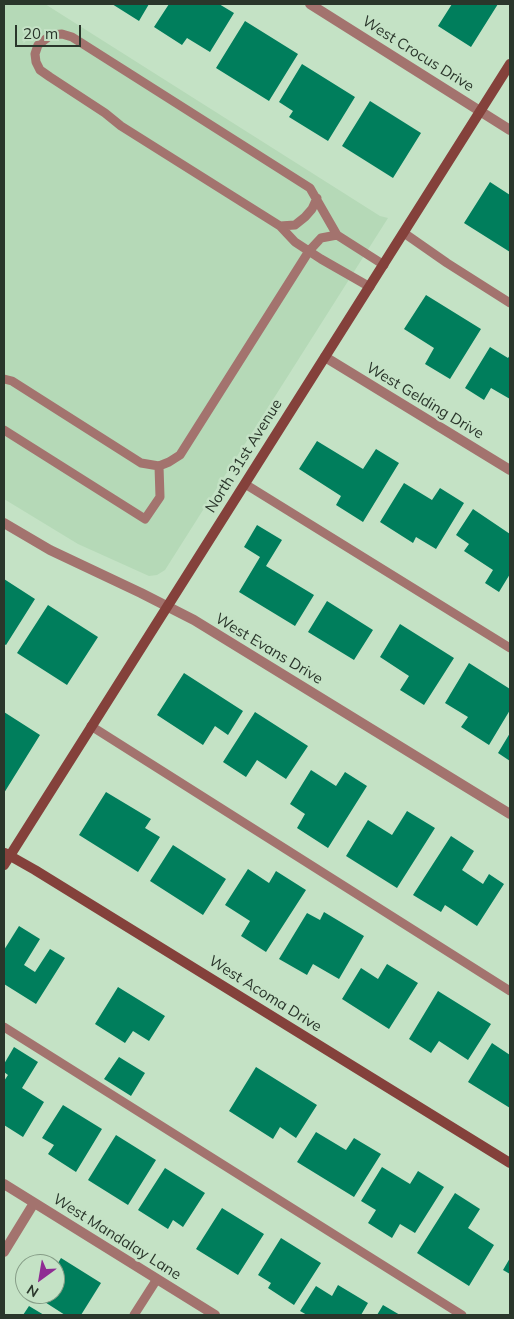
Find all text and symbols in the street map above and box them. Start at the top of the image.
street label: West Crocus Drive [359,12,477,96]
scale bar [18,15,84,47]
text: 20 m [23,24,58,43]
street label: West Gelding Drive [363,359,487,443]
street label: North 31st Avenue [202,396,286,516]
street label: West Evans Drive [212,610,326,688]
street label: West Acoma Drive [205,952,325,1036]
street label: West Mandalay Lane [50,1190,184,1284]
north arrow [15,1254,65,1304]
text: N [23,1280,42,1301]

